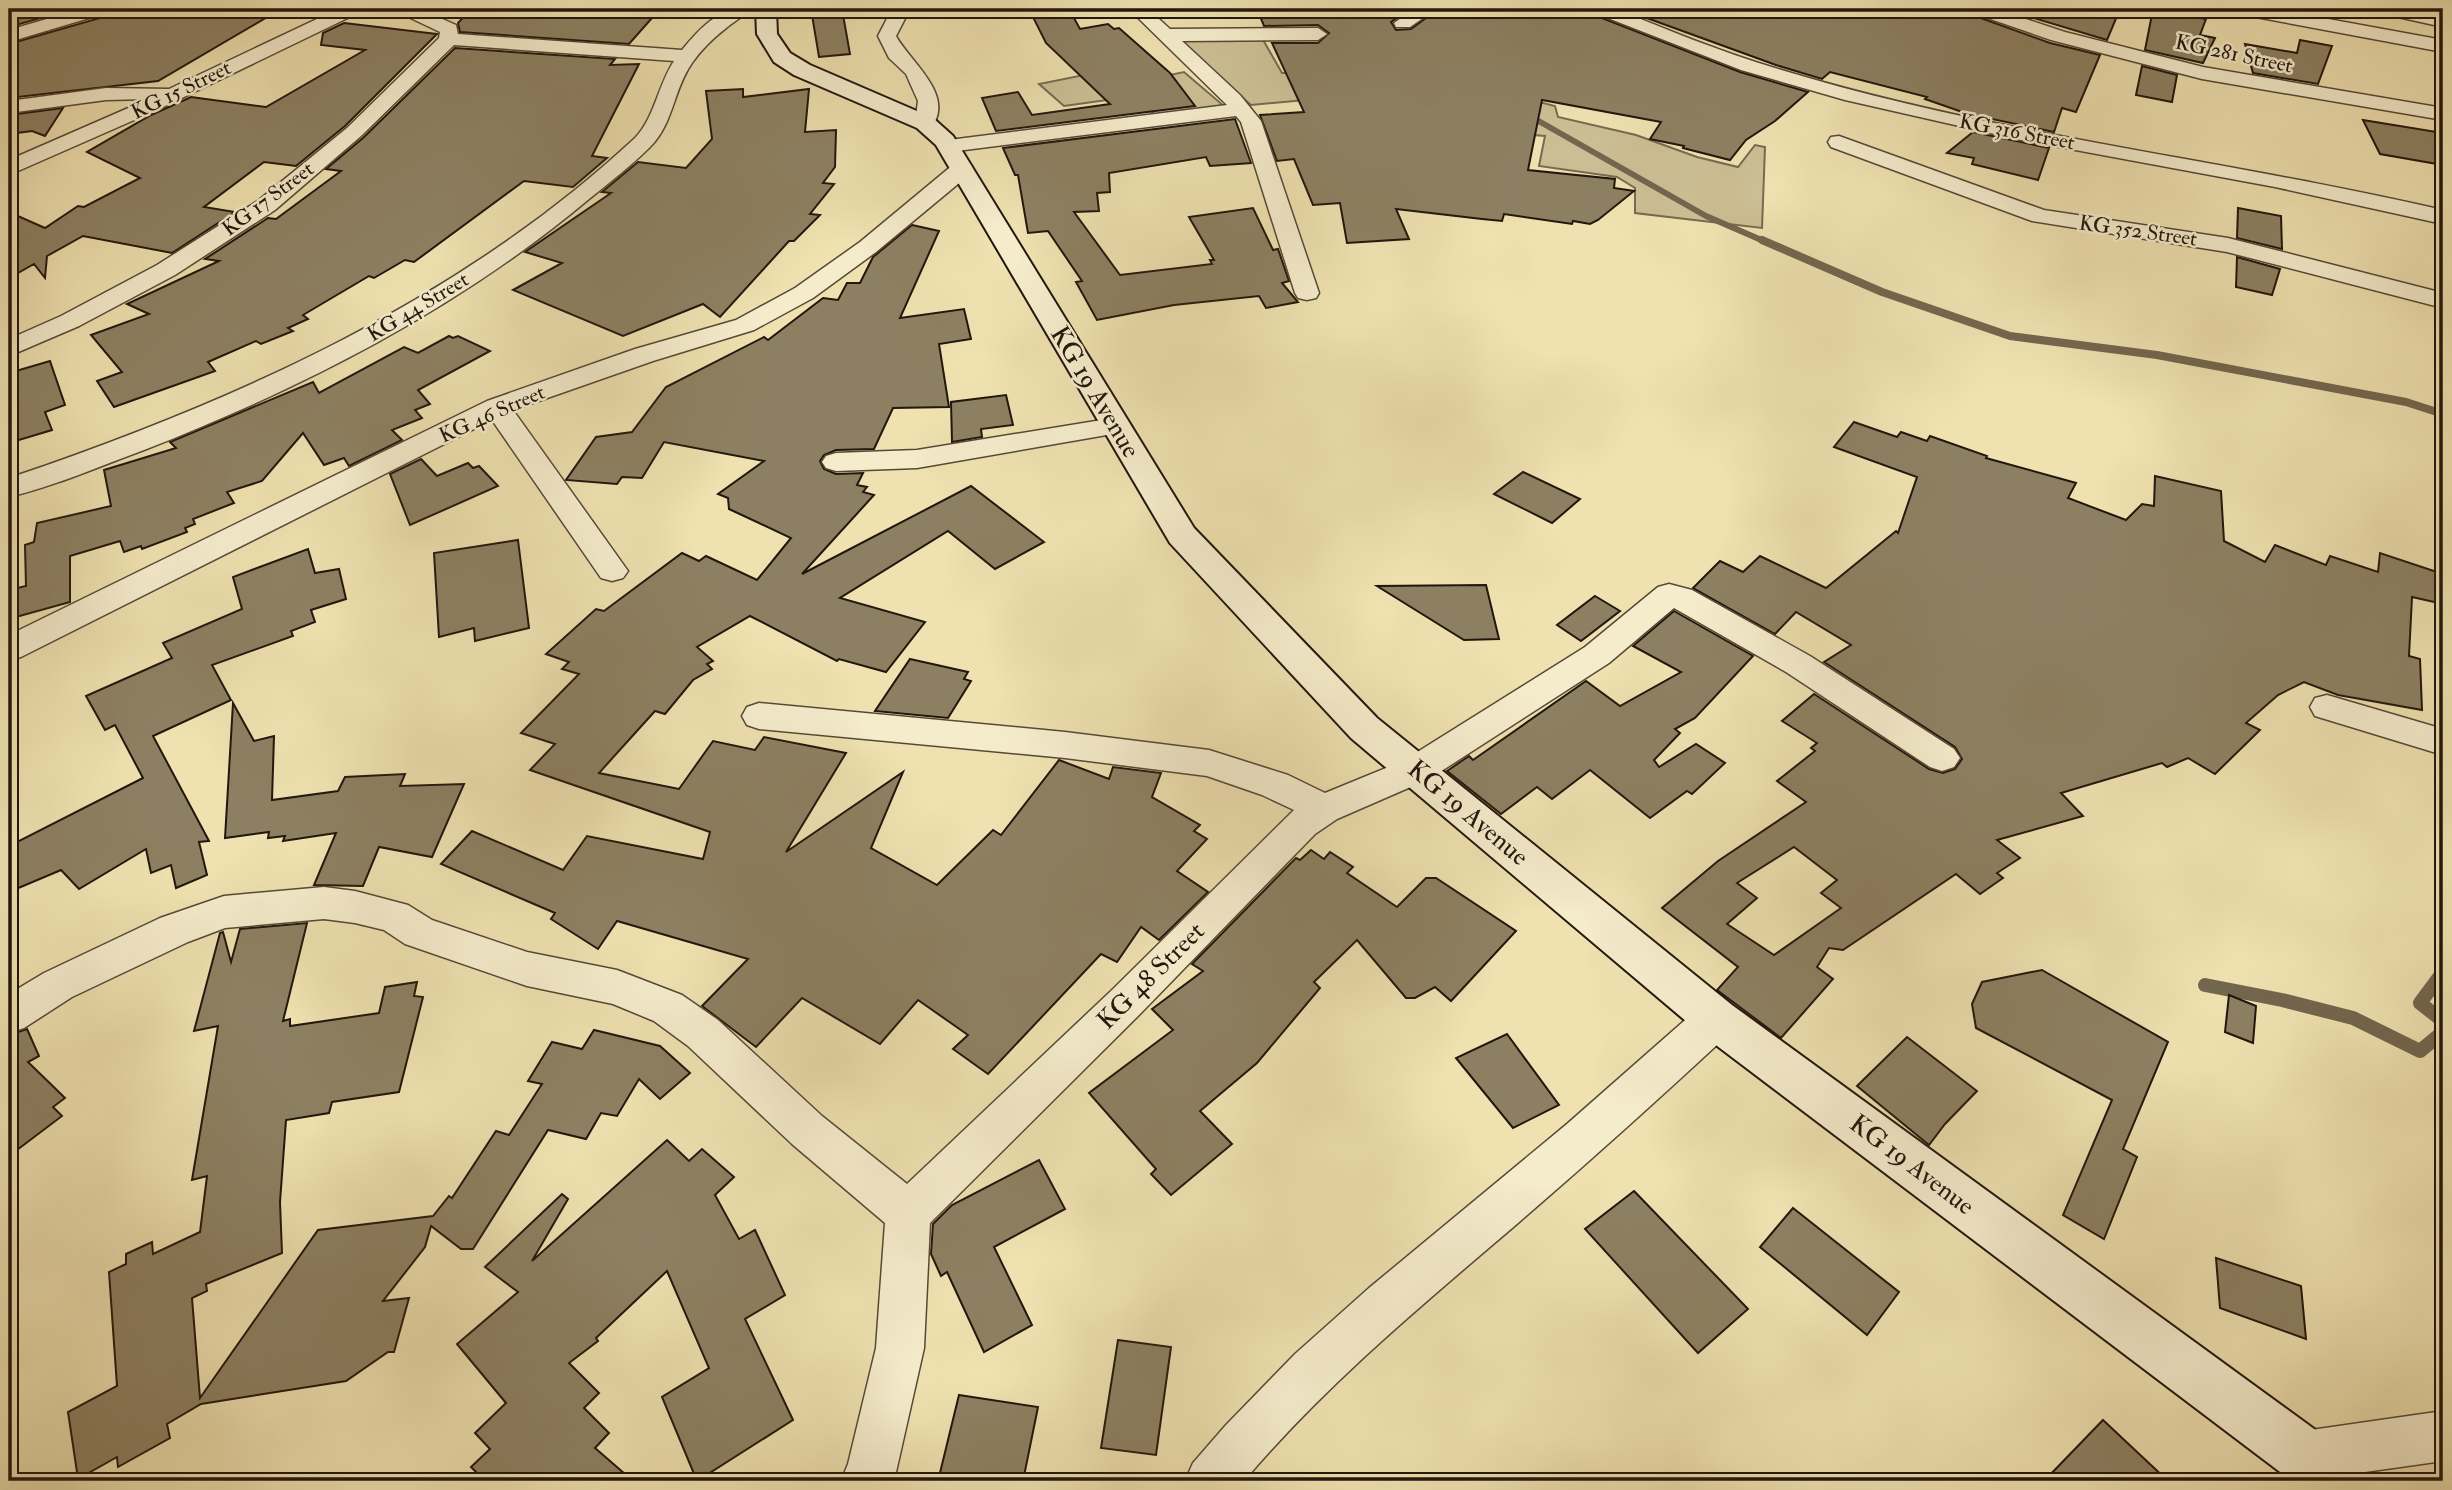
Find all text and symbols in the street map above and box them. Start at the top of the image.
street label: KG 281 Street [2173,28,2295,80]
street label: KG 15 Street [127,54,236,126]
street label: KG 316 Street [1957,108,2077,156]
street label: KG 17 Street [217,156,320,242]
street label: KG 352 Street [2077,209,2199,253]
street label: KG 44 Street [362,266,474,348]
street label: KG 19 Avenue [1043,320,1147,464]
street label: KG 46 Street [435,379,549,449]
street label: KG 19 Avenue [1401,753,1535,873]
street label: KG 48 Street [1091,916,1211,1036]
street label: KG 19 Avenue [1843,1108,1981,1222]

